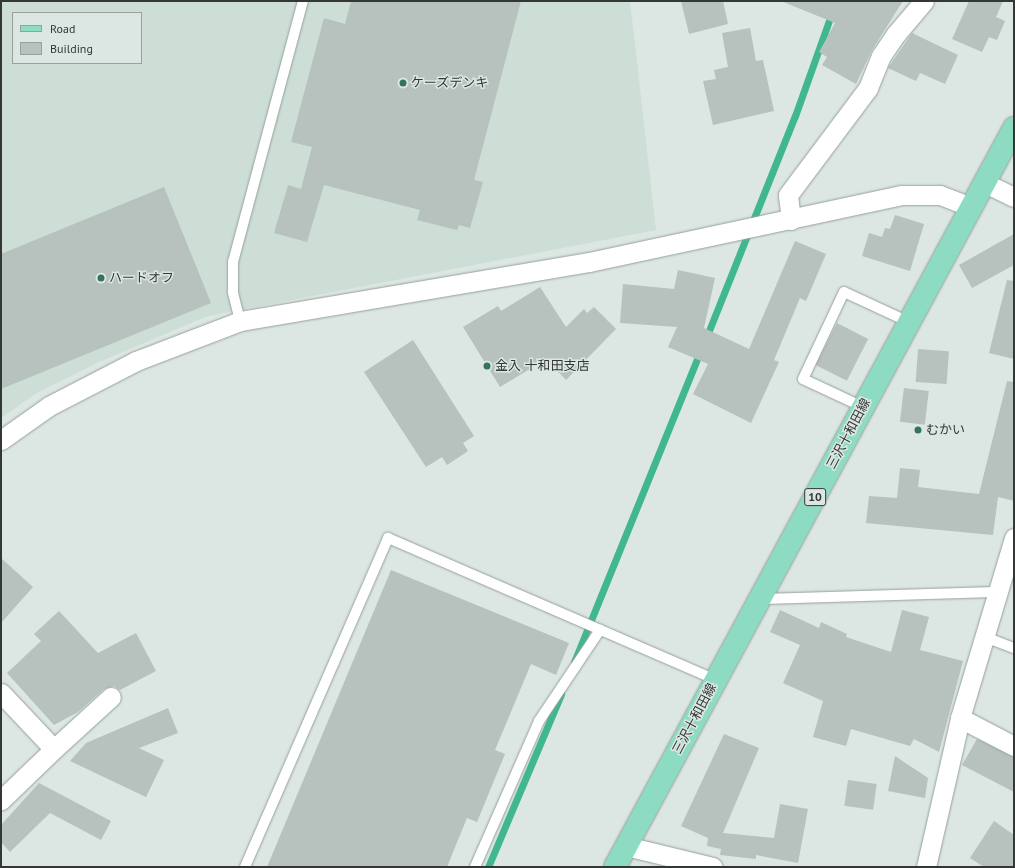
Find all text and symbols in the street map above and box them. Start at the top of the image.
legend [12,12,142,64]
text: Road [50,21,75,36]
text: Building [50,41,93,56]
place label: ケーズデンキ [411,75,489,91]
marker: ケーズデンキ [398,78,408,88]
place label: ハードオフ [109,270,174,286]
marker: ハードオフ [96,273,106,283]
place label: 金入 十和田支店 [495,358,589,374]
marker: 金入 十和田支店 [482,361,492,371]
street label: 三沢十和田線 [824,396,874,472]
place label: むかい [926,422,965,438]
marker: むかい [913,425,923,435]
road number: 10 [804,487,826,507]
street label: 三沢十和田線 [670,681,720,757]

